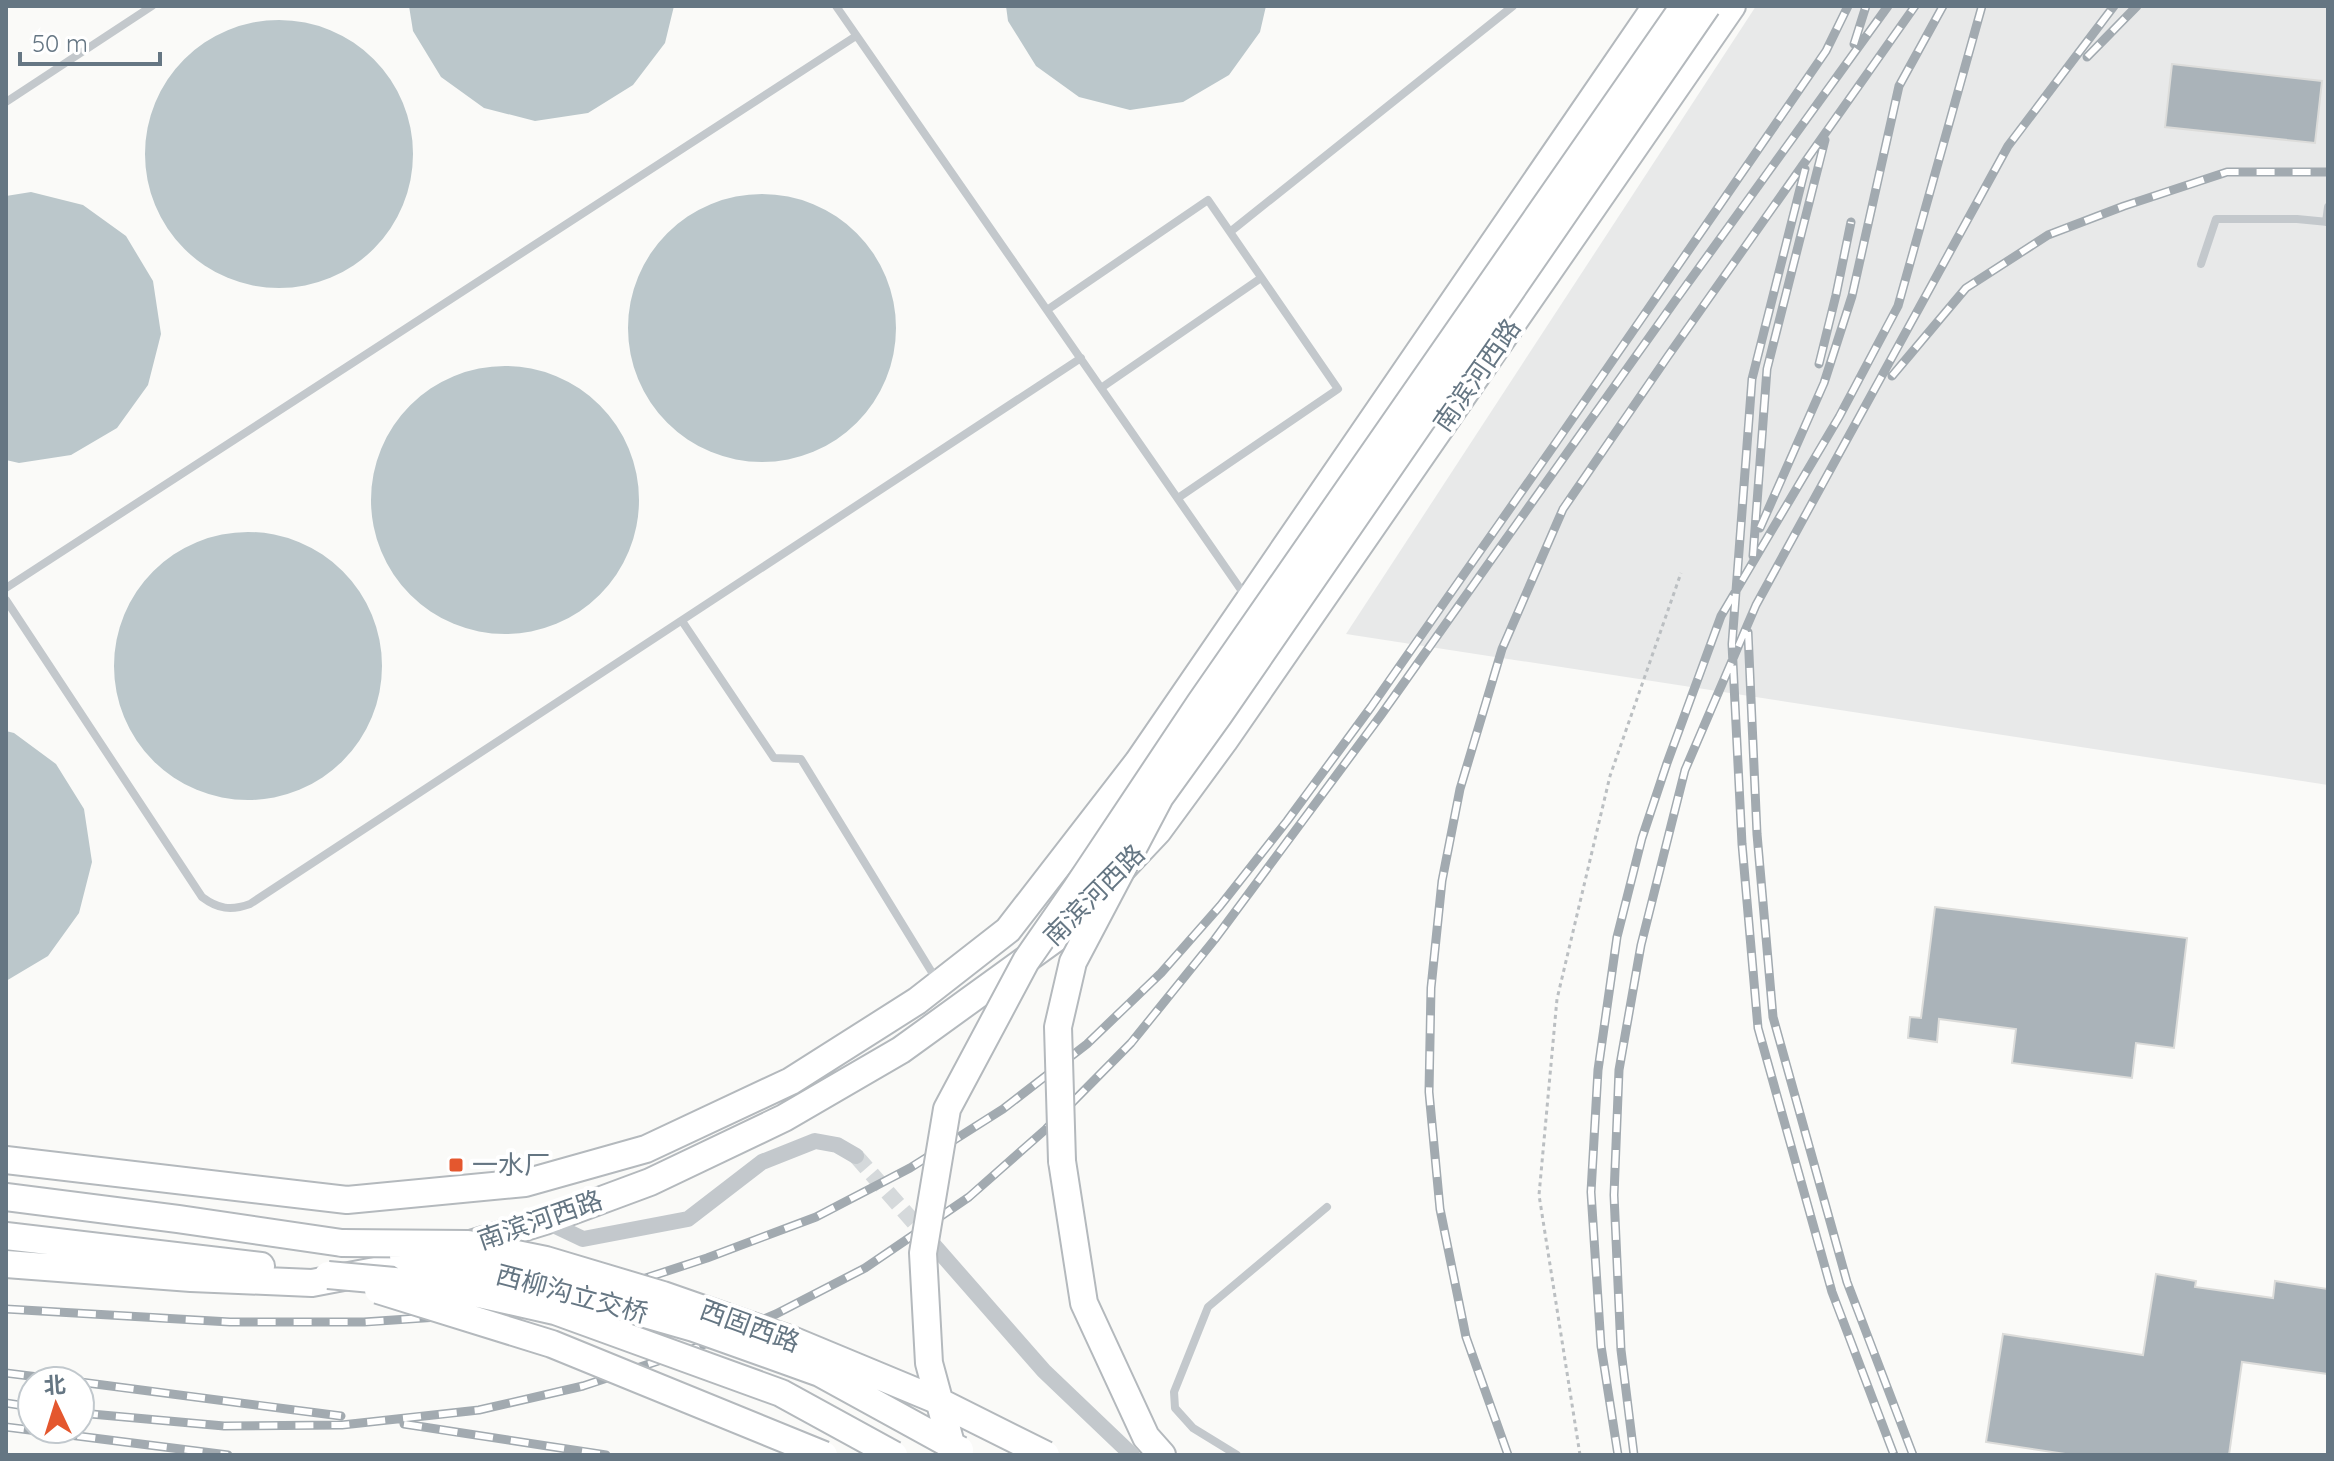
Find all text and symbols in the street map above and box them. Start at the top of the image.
scale bar [20,16,160,66]
text: 50 m [32,28,88,58]
street label: 南滨河西路 [1426,312,1527,437]
street label: 南滨河西路 [1036,837,1151,952]
place label: 一水厂 [472,1148,550,1181]
marker: 一水厂 [447,1156,465,1174]
street label: 南滨河西路 [473,1183,607,1256]
street label: 西柳沟立交桥 [493,1257,652,1330]
street label: 西固西路 [696,1292,805,1359]
north arrow [16,1365,96,1445]
text: 北 [43,1370,67,1400]

